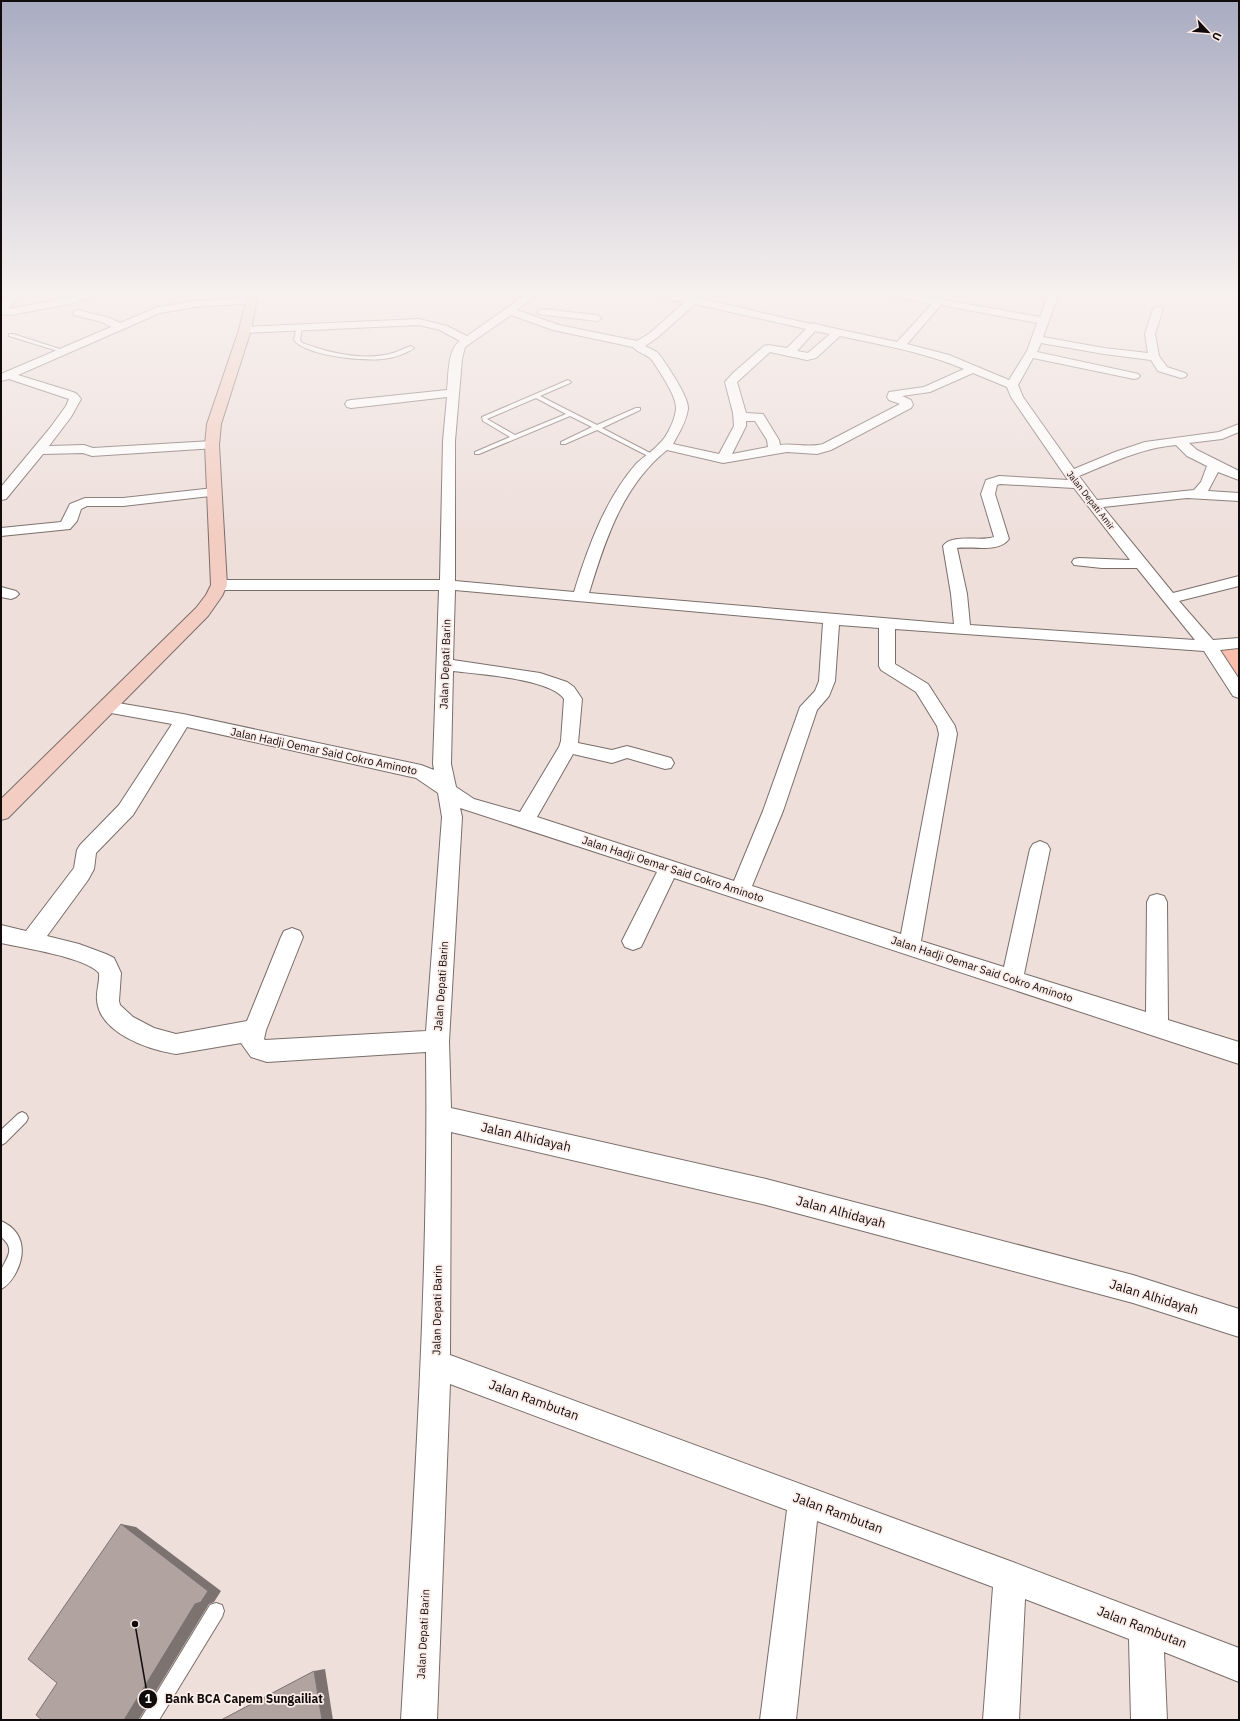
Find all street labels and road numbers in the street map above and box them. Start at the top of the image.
street label: Jalan Depati Amir [1065,468,1118,532]
street label: Jalan Depati Barin [436,619,454,709]
street label: Jalan Hadji Oemar Said Cokro Aminoto [229,724,419,778]
street label: Jalan Hadji Oemar Said Cokro Aminoto [580,833,766,905]
street label: Jalan Hadji Oemar Said Cokro Aminoto [889,933,1075,1005]
street label: Jalan Depati Barin [431,941,451,1031]
street label: Jalan Alhidayah [479,1118,573,1156]
street label: Jalan Alhidayah [794,1192,888,1232]
street label: Jalan Depati Barin [429,1265,445,1355]
street label: Jalan Alhidayah [1107,1275,1201,1319]
street label: Jalan Rambutan [487,1376,581,1424]
street label: Jalan Rambutan [791,1489,885,1537]
street label: Jalan Depati Barin [414,1589,432,1679]
street label: Jalan Rambutan [1095,1602,1189,1652]

